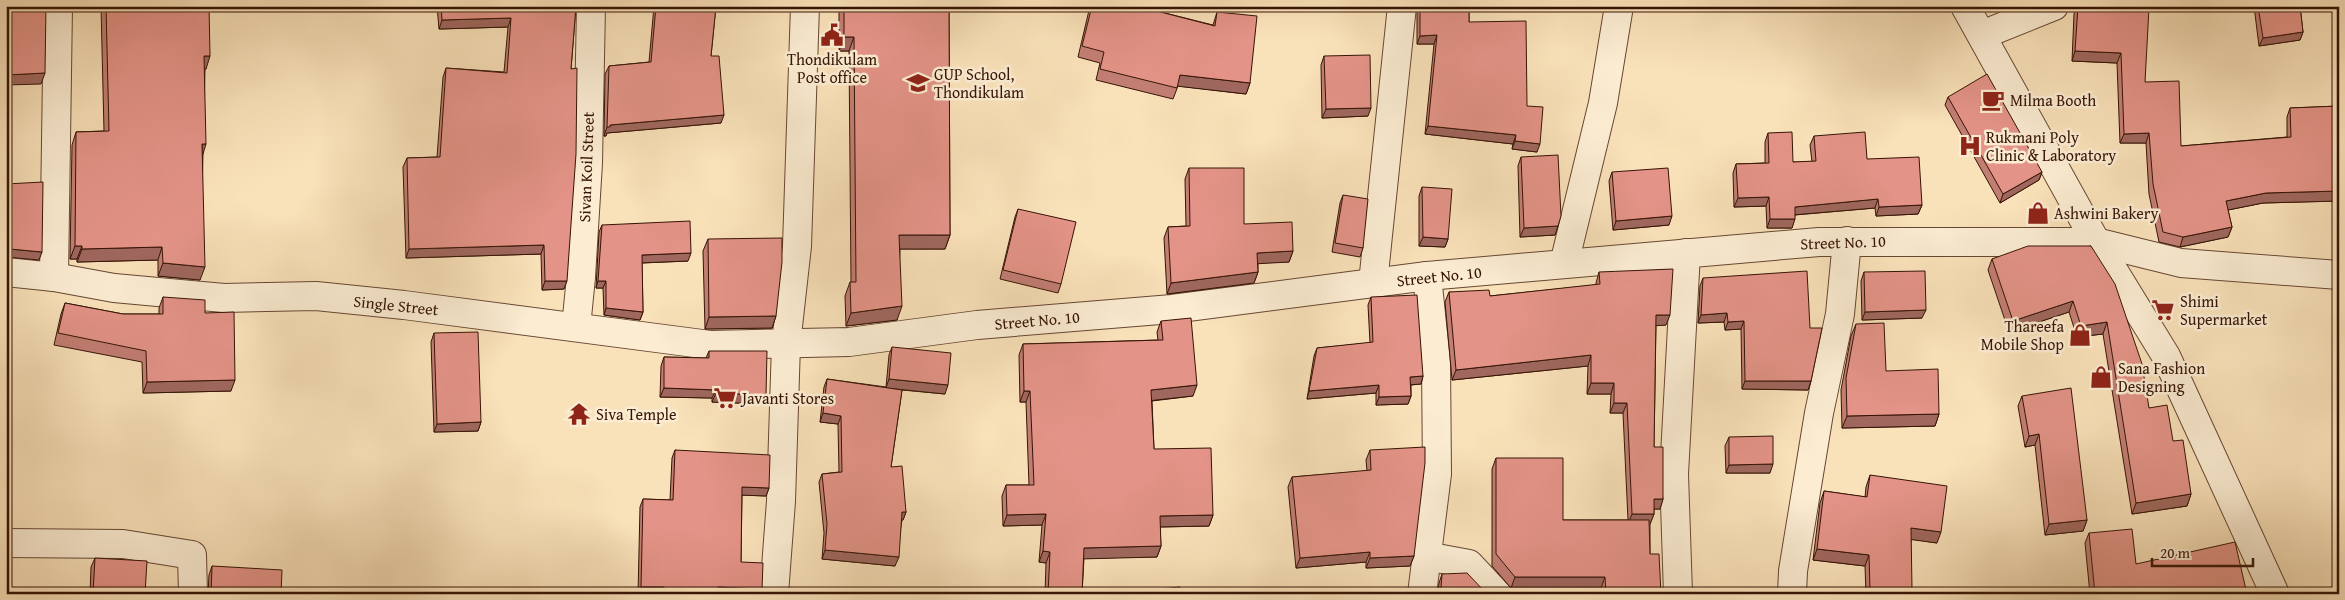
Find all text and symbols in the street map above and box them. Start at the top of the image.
public building icon: Thondikulam Post office [819,22,845,48]
place label: Thondikulam Post office [787,47,877,89]
place label: GUP School, Thondikulam [934,62,1024,104]
school or university icon: GUP School, Thondikulam [905,70,931,96]
cafe icon: Milma Booth [1980,87,2006,113]
place label: Milma Booth [2010,88,2096,112]
street label: Sivan Koil Street [572,111,600,223]
place label: Rukmani Poly Clinic & Laboratory [1986,125,2116,167]
hospital icon: Rukmani Poly Clinic & Laboratory [1957,133,1983,159]
shop icon: Ashwini Bakery [2025,200,2051,226]
place label: Ashwini Bakery [2054,201,2158,225]
street label: Street No. 10 [1800,229,1886,255]
street label: Street No. 10 [1395,260,1483,292]
street label: Single Street [352,289,440,321]
place label: Shimi Supermarket [2180,289,2268,331]
supermarket icon: Shimi Supermarket [2150,297,2176,323]
street label: Street No. 10 [993,304,1081,336]
place label: Thareefa Mobile Shop [1981,314,2064,356]
shop icon: Thareefa Mobile Shop [2067,322,2093,348]
place label: Sana Fashion Designing [2118,356,2205,398]
shop icon: Sana Fashion Designing [2088,364,2114,390]
supermarket icon: Javanti Stores [712,385,738,411]
place label: Javanti Stores [740,386,834,410]
temple icon: Siva Temple [566,401,592,427]
place label: Siva Temple [596,402,677,426]
scale bar [2152,535,2254,567]
text: 20 m [2160,542,2191,563]

